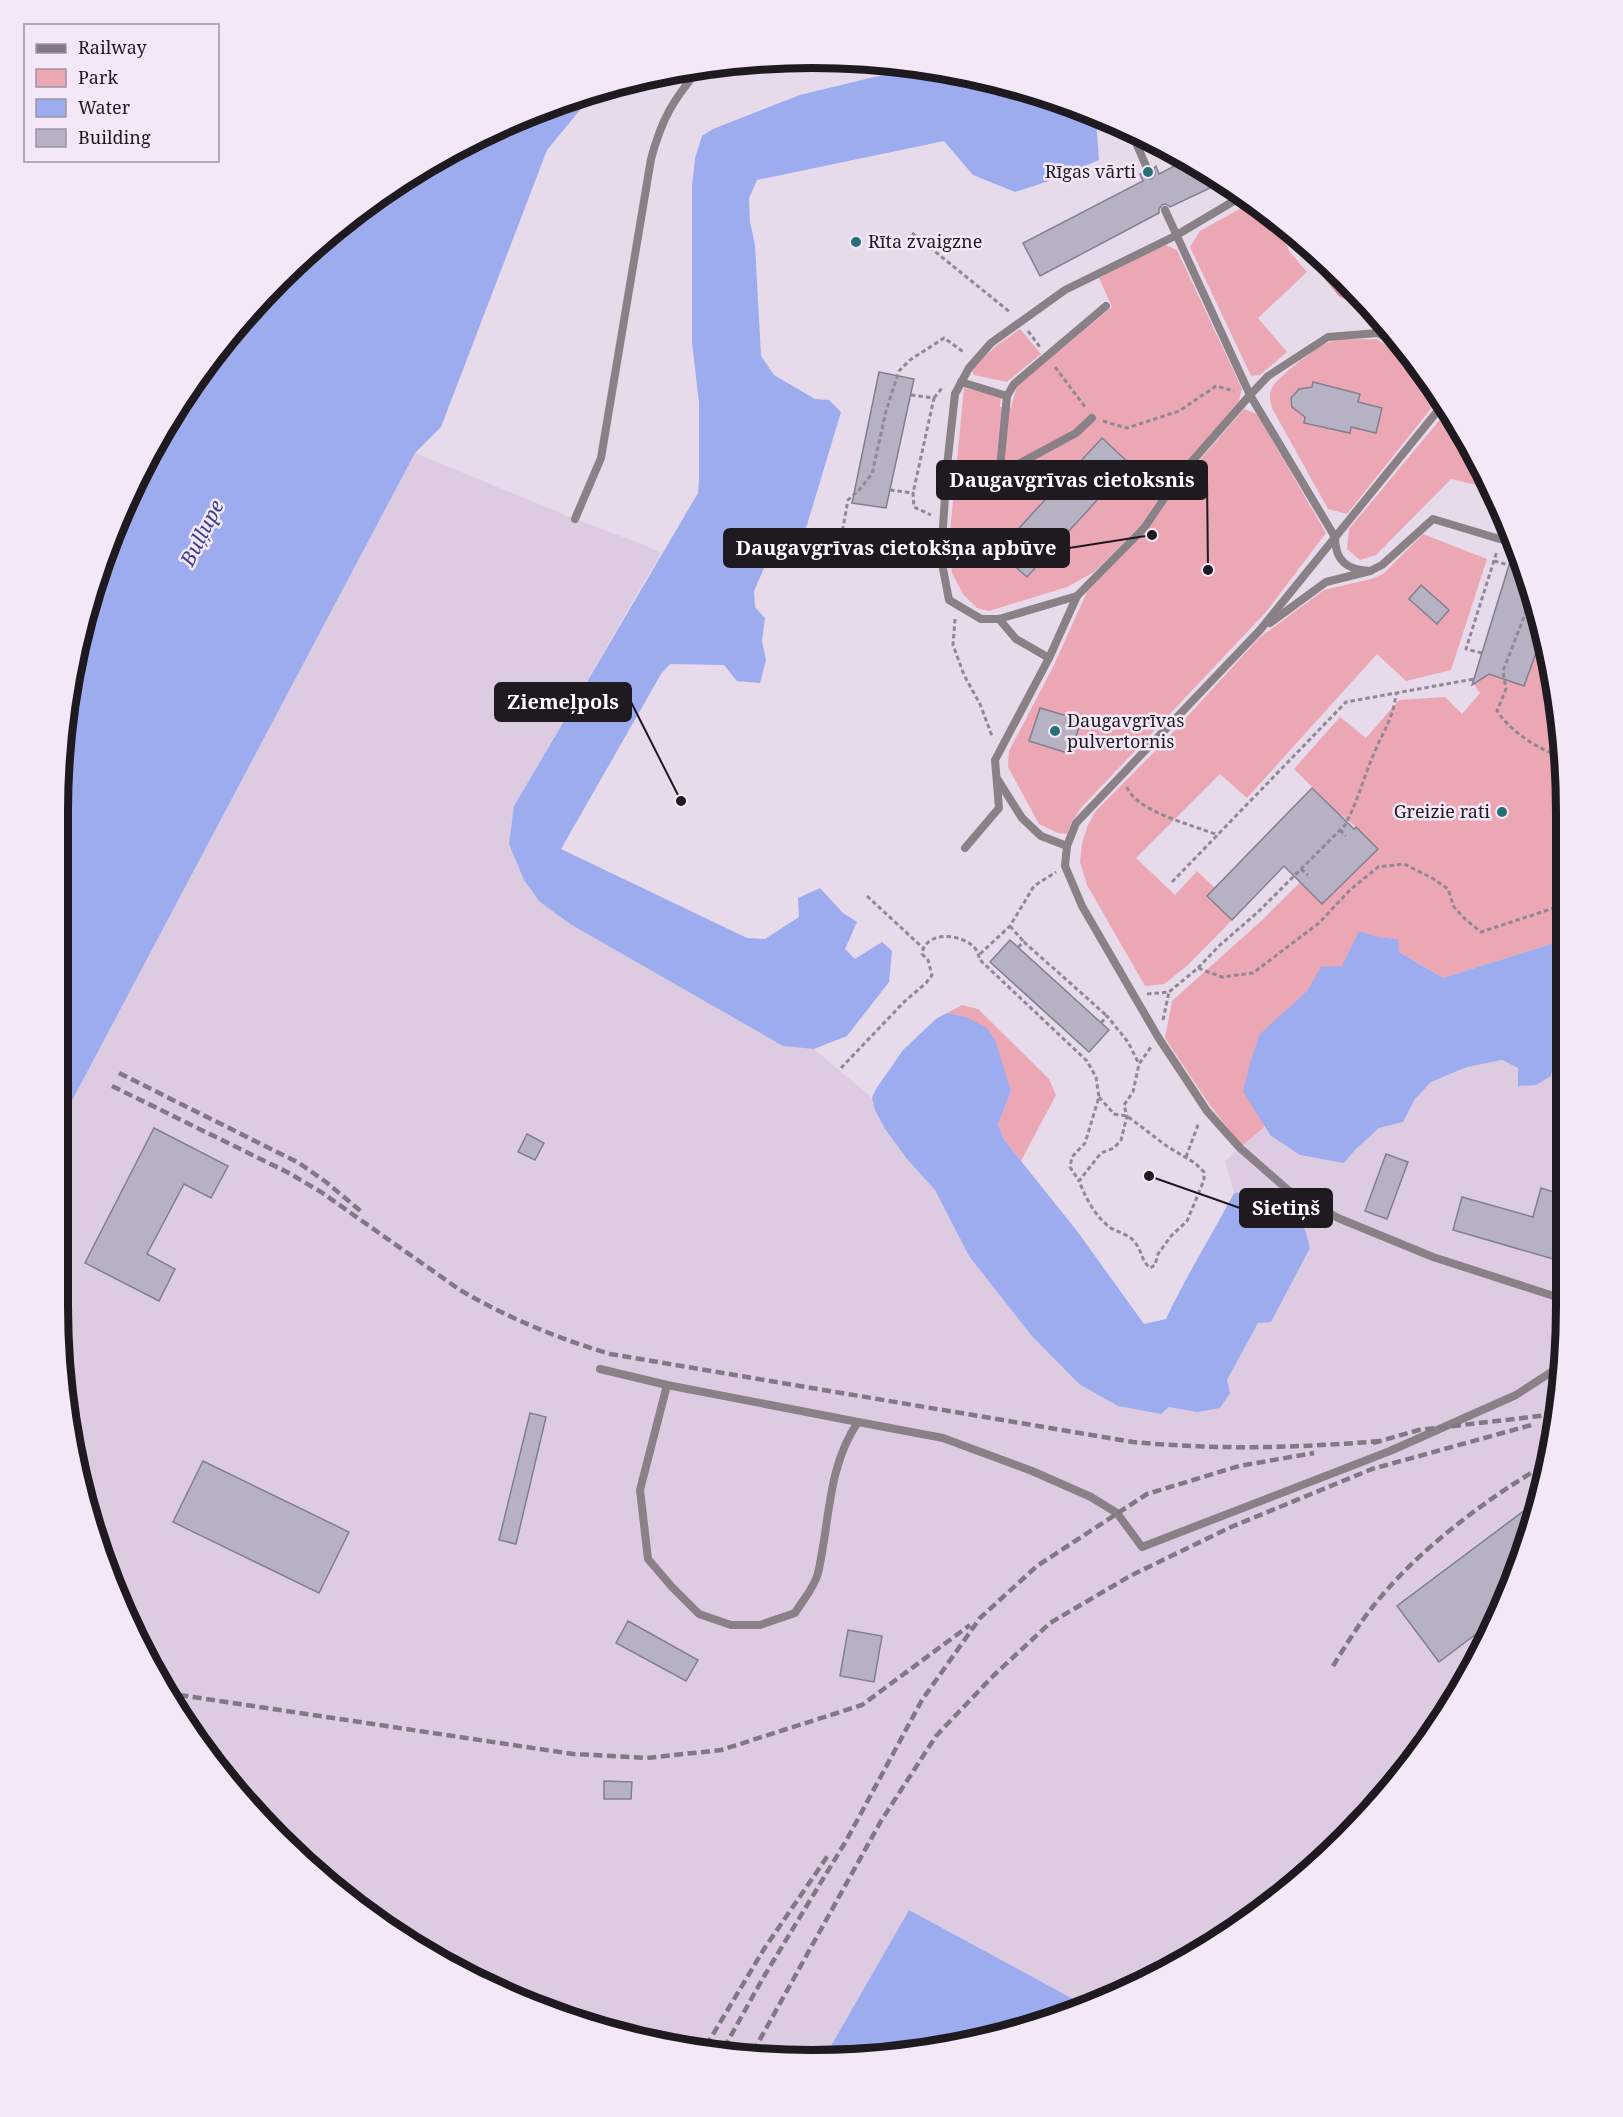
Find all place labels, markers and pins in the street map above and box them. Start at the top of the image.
place label: Rīgas vārti [1045,159,1136,183]
marker: Rīgas vārti [1141,165,1155,179]
place label: Rīta zvaigzne [868,229,982,253]
marker: Rīta zvaigzne [849,235,863,249]
callout: Daugavgrīvas cietoksnis [937,461,1207,499]
callout: Daugavgrīvas cietokšņa apbūve [724,529,1069,567]
callout: Ziemeļpols [495,683,631,721]
place label: Daugavgrīvas pulvertornis [1067,708,1185,753]
marker: Daugavgrīvas pulvertornis [1048,724,1062,738]
place label: Greizie rati [1394,799,1490,823]
marker: Greizie rati [1495,805,1509,819]
callout: Sietiņš [1240,1189,1332,1227]

